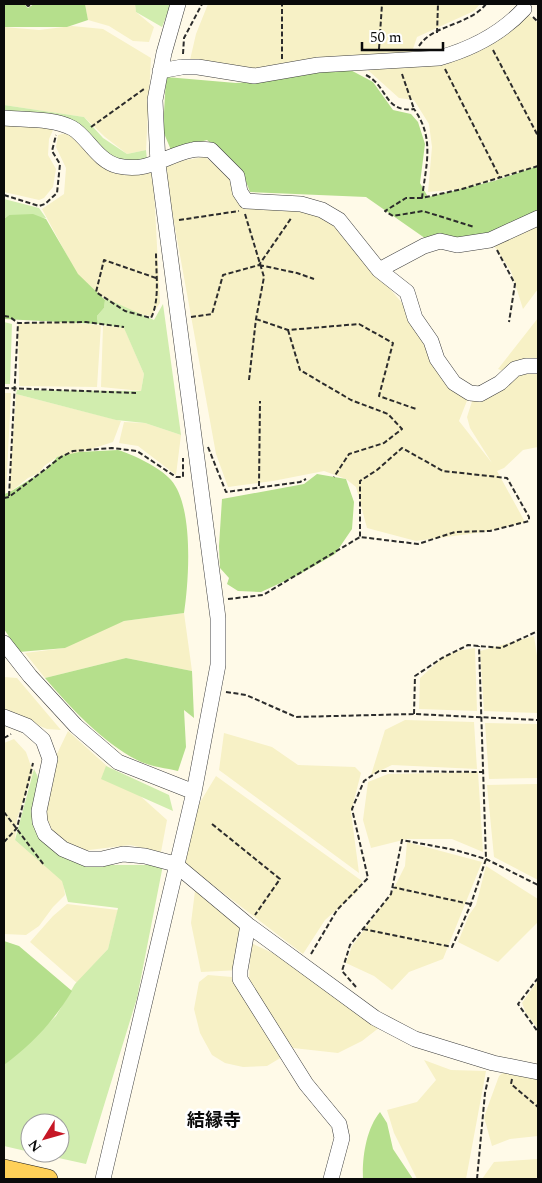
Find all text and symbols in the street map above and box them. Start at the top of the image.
scale bar [362,20,443,52]
text: 50 m [370,26,402,49]
district label: 結縁寺 [187,1107,241,1134]
north arrow [20,1113,70,1163]
text: N [23,1135,47,1156]

